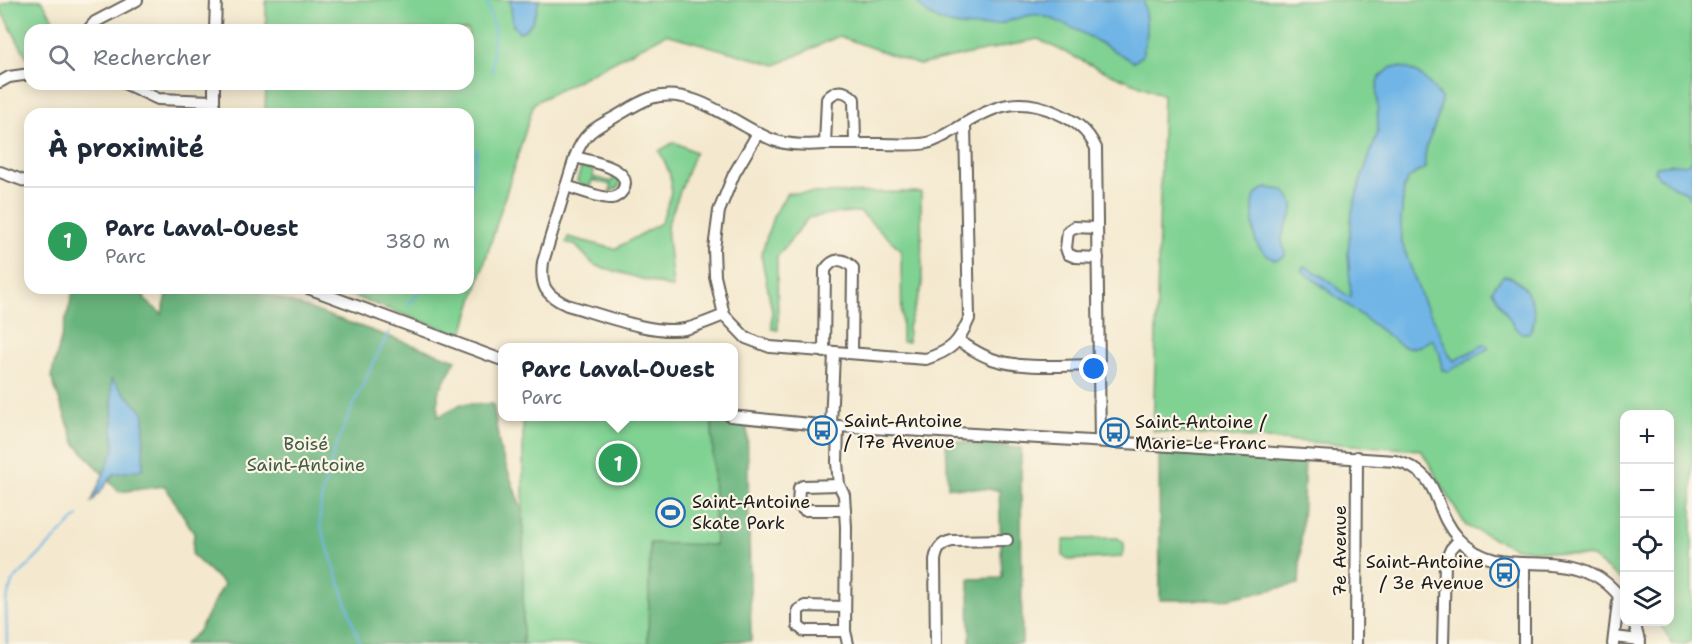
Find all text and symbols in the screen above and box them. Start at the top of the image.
search box [24,24,474,90]
icon: search [45,41,78,74]
text: Rechercher [93,43,212,72]
text: À proximité [48,130,204,165]
text: Parc Laval-Ouest [105,214,299,243]
text: 1 [63,228,72,254]
text: 380 m [385,228,450,254]
text: Parc [105,243,146,269]
popup [498,343,738,421]
your location [1079,354,1108,383]
text: Parc Laval-Ouest [521,355,715,384]
text: Parc [521,384,562,410]
place label: Saint-Antoine / 17e Avenue [844,409,962,454]
place label: Saint-Antoine / Marie-Le Franc [1135,410,1267,455]
map controls [1620,410,1674,626]
button: + [1620,410,1674,464]
bus stop icon: Saint-Antoine / 17e Avenue [807,415,839,447]
bus stop icon: Saint-Antoine / Marie-Le Franc [1098,416,1130,448]
park label: Boisé Saint-Antoine [247,432,365,477]
pin: 1 [598,440,638,486]
button: − [1620,464,1674,518]
place label: Saint-Antoine Skate Park [692,490,810,535]
sports icon: Saint-Antoine Skate Park [655,496,687,528]
street label: 7e Avenue [1328,505,1352,597]
button: locate [1620,518,1674,572]
place label: Saint-Antoine / 3e Avenue [1366,550,1484,595]
bus stop icon: Saint-Antoine / 3e Avenue [1489,556,1521,588]
button: layers [1620,572,1674,626]

